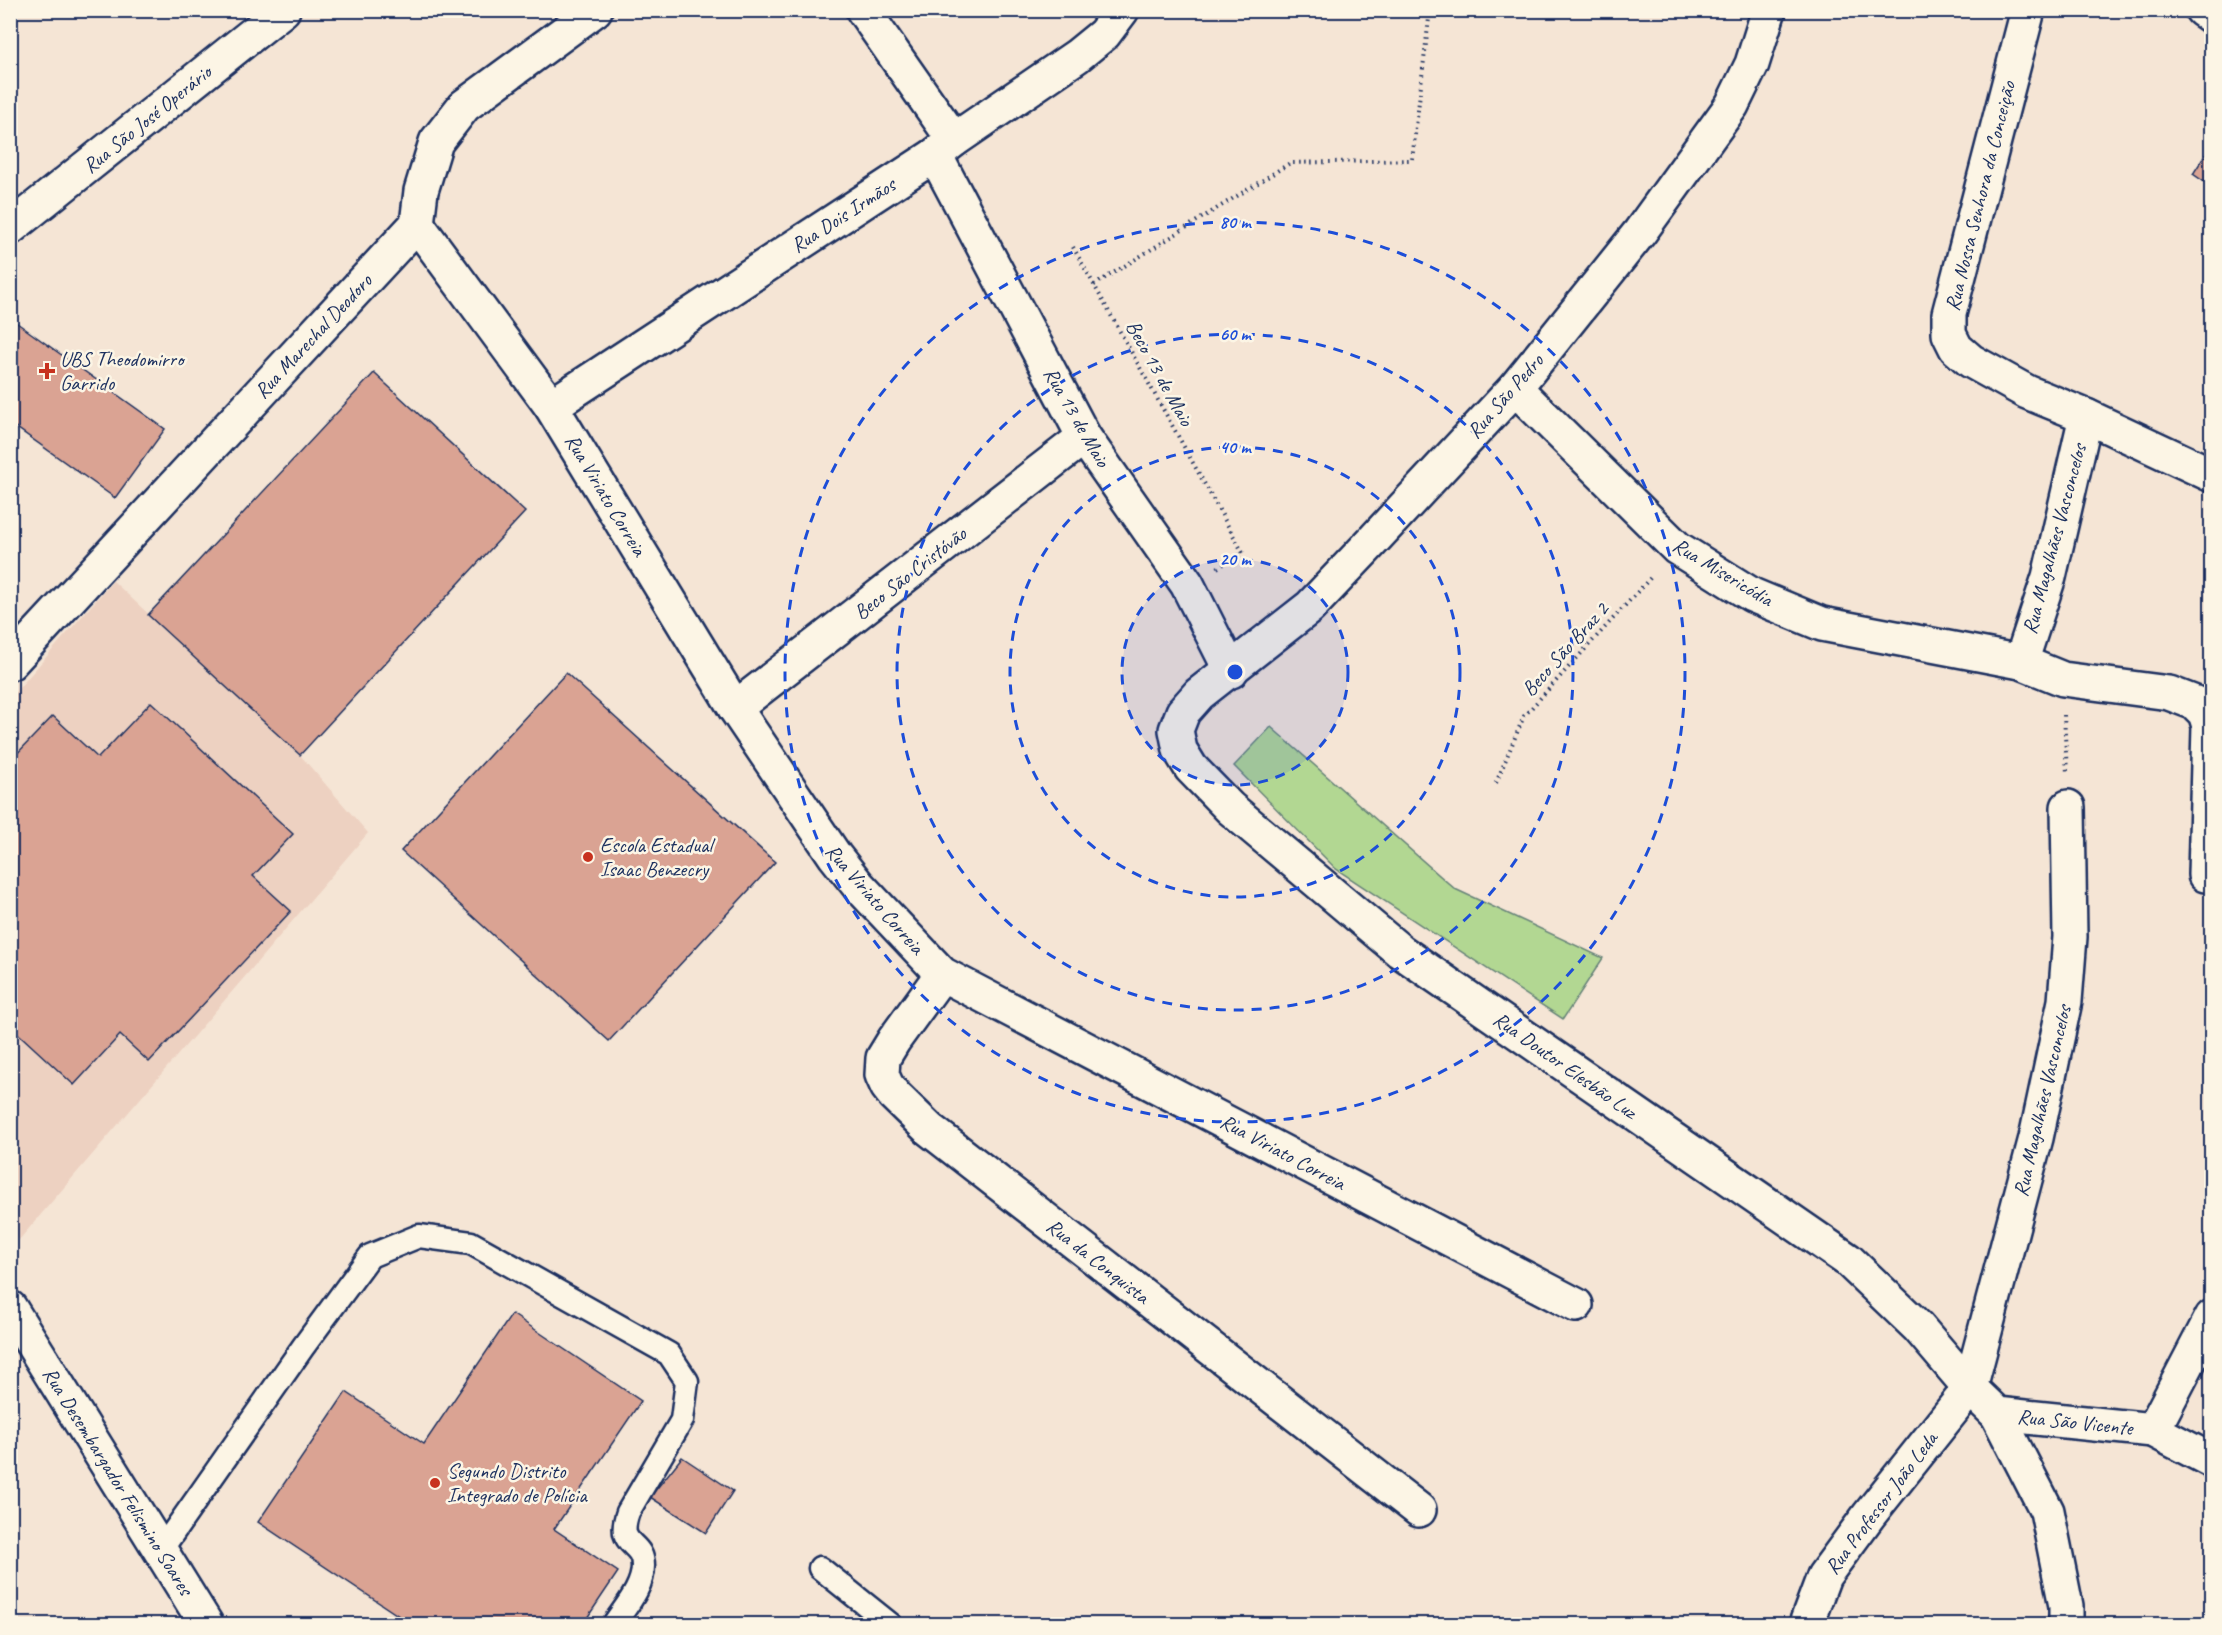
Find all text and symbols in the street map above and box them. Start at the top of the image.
street label: Rua São José Operário [77,58,219,179]
street label: Rua Nossa Senhora da Conceição [1939,77,2021,313]
street label: Rua Dois Irmãos [786,171,902,258]
text: 80 m [1220,211,1252,233]
street label: Rua Marechal Deodoro [249,267,378,404]
street label: Beco 13 de Maio [1120,316,1200,432]
text: 60 m [1219,323,1252,345]
place label: UBS Theodomirro Garrido [60,346,186,396]
street label: Rua São Pedro [1461,347,1550,444]
marker: UBS Theodomirro Garrido [38,362,56,380]
street label: Rua 13 de Maio [1038,362,1117,473]
street label: Rua Viriato Correia [559,429,654,562]
text: 40 m [1220,436,1252,458]
street label: Rua Magalhães Vasconcelos [2016,439,2092,637]
street label: Beco São Cristóvão [848,520,973,625]
street label: Rua Misericódia [1668,532,1779,613]
text: 20 m [1220,548,1252,570]
street label: Beco São Braz 2 [1516,595,1615,701]
centre of rings [1225,662,1245,682]
place label: Escola Estadual Isaac Benzecry [600,832,715,882]
street label: Rua Viriato Correia [820,838,931,961]
marker: Escola Estadual Isaac Benzecry [581,850,595,864]
street label: Rua Magalhães Vasconcelos [2007,1001,2077,1199]
street label: Rua Doutor Elesbão Luz [1488,1006,1644,1125]
street label: Rua Viriato Correia [1216,1108,1352,1197]
street label: Rua da Conquista [1041,1213,1156,1310]
street label: Rua Desembargador Felismino Soares [37,1362,200,1601]
street label: Rua São Vicente [2016,1403,2136,1441]
street label: Rua Professor João Leda [1819,1425,1945,1579]
place label: Segundo Distrito Integrado de Polícia [447,1458,588,1508]
marker: Segundo Distrito Integrado de Polícia [428,1476,442,1490]

